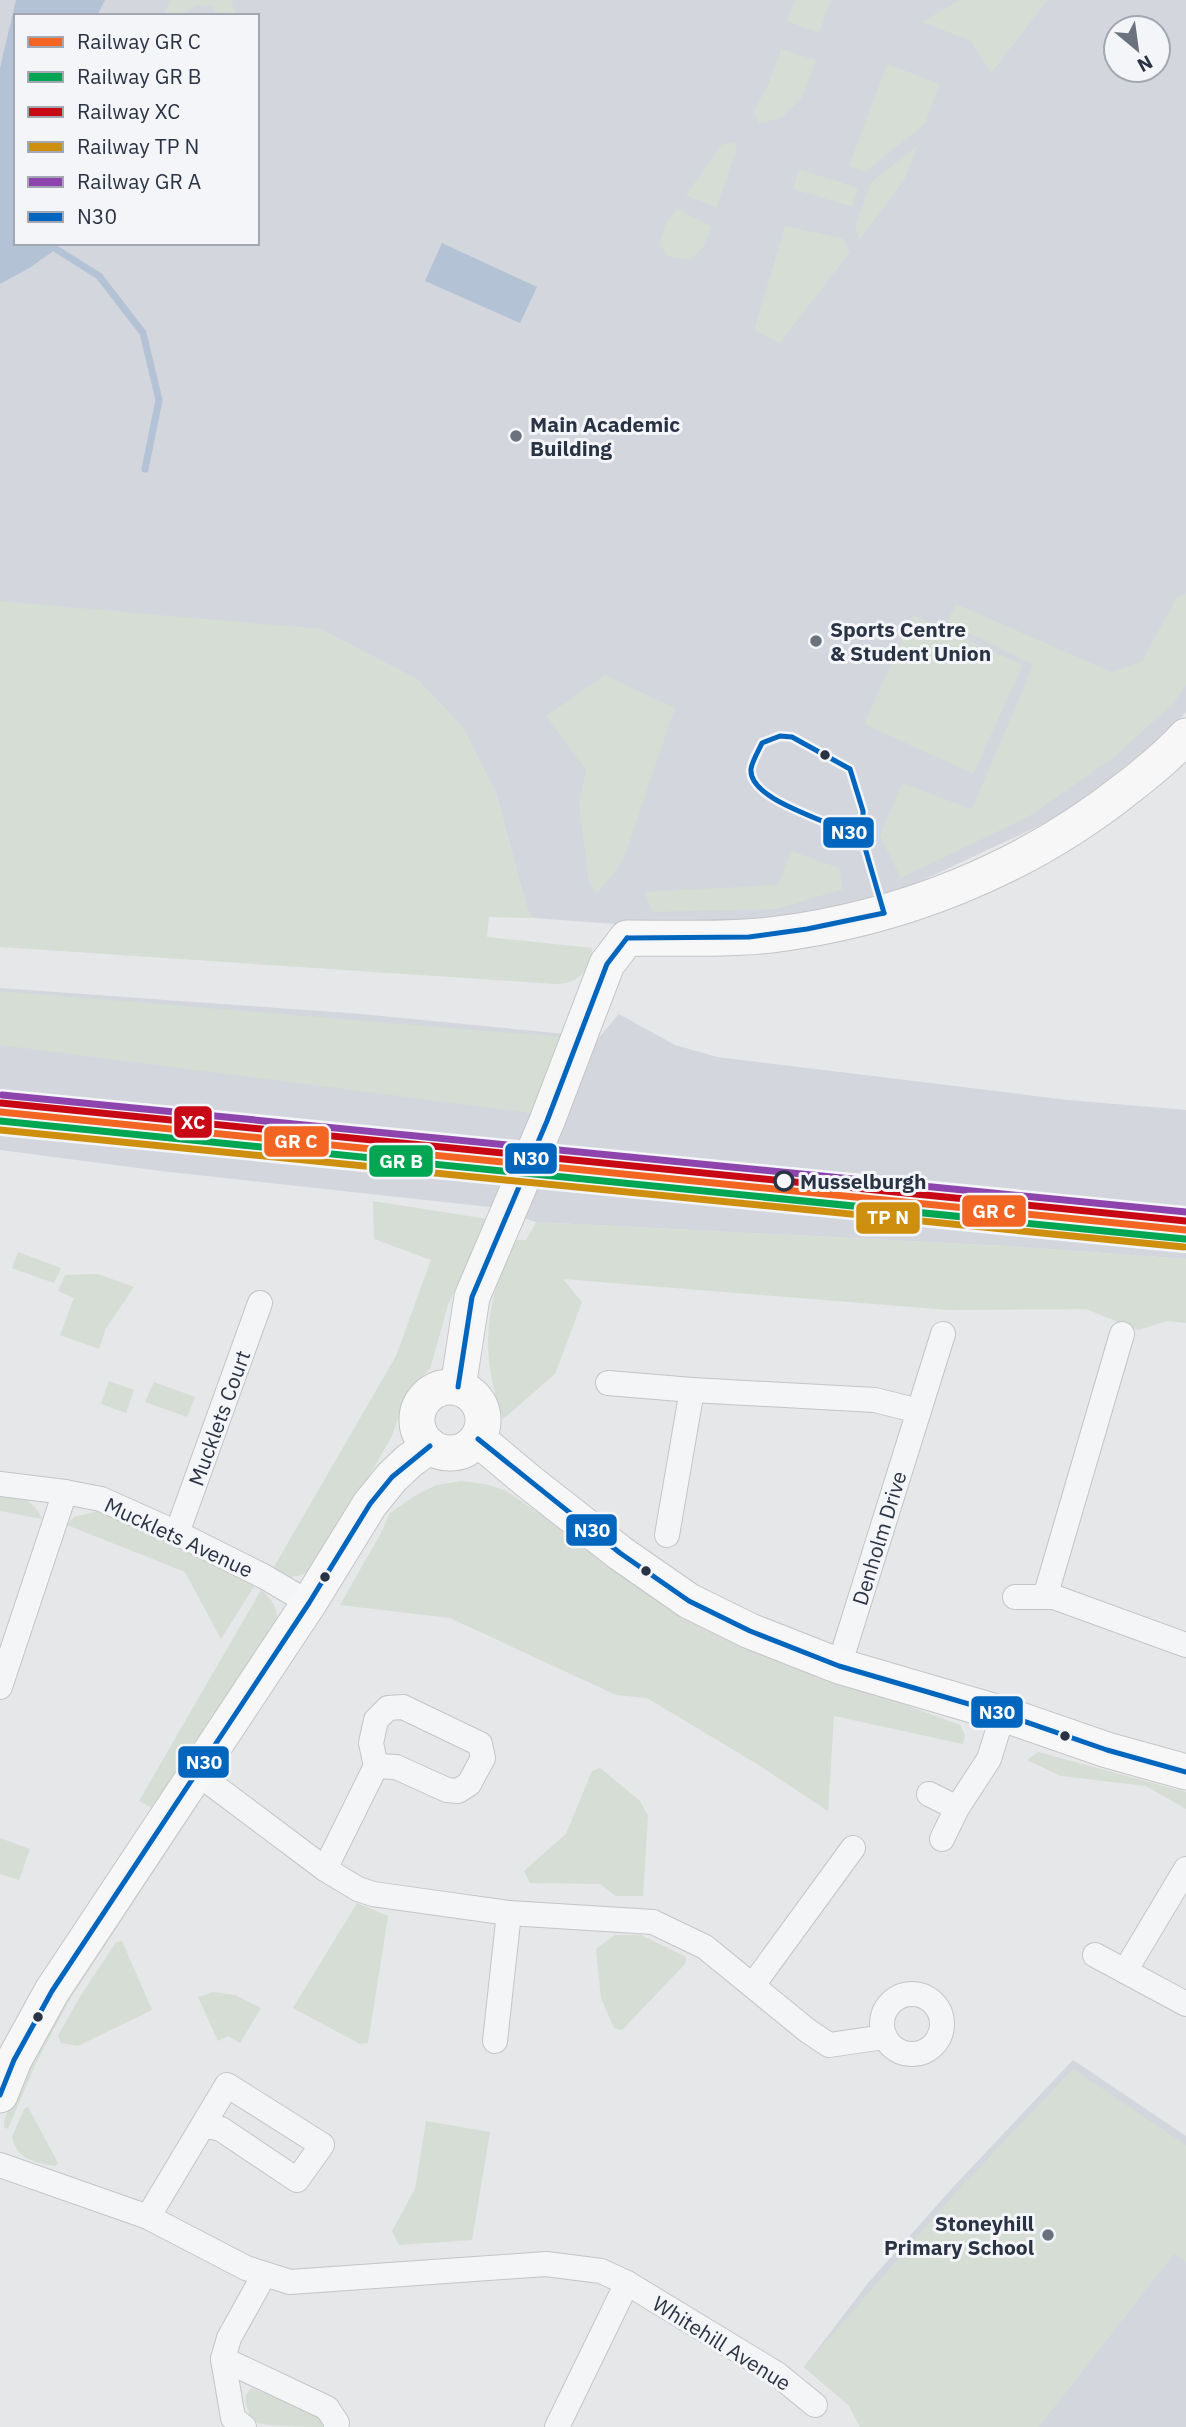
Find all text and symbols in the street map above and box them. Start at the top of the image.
legend [14,14,259,245]
north arrow [1102,14,1172,84]
text: Railway GR C [77,27,201,55]
text: N [1133,50,1157,78]
text: Railway GR B [77,62,202,90]
text: Railway XC [77,97,180,125]
text: Railway TP N [77,132,199,160]
text: Railway GR A [77,167,201,195]
text: N30 [77,202,117,230]
place label: Main Academic Building [530,410,680,462]
marker: Main Academic Building [508,428,524,444]
place label: Sports Centre & Student Union [830,615,991,667]
marker: Sports Centre & Student Union [808,633,824,649]
unlabelled marker [818,748,832,762]
line badge: N30 [822,816,875,849]
text: N30 [831,820,867,844]
line badge: XC [173,1105,213,1139]
text: XC [181,1110,205,1134]
line badge: GR C [263,1125,330,1158]
text: GR C [274,1129,318,1153]
line badge: N30 [504,1142,558,1175]
line badge: GR B [368,1144,434,1178]
text: N30 [513,1146,549,1170]
text: GR B [379,1149,423,1173]
place label: Musselburgh [800,1167,926,1195]
marker: Musselburgh [774,1171,794,1191]
line badge: GR C [961,1194,1027,1228]
text: GR C [972,1199,1016,1223]
line badge: TP N [855,1201,921,1235]
text: TP N [867,1205,909,1229]
street label: Mucklets Court [182,1346,256,1490]
street label: Denholm Drive [845,1467,913,1609]
street label: Mucklets Avenue [100,1490,258,1584]
line badge: N30 [565,1513,618,1547]
text: N30 [574,1518,610,1542]
unlabelled marker [639,1564,653,1578]
unlabelled marker [318,1570,332,1584]
line badge: N30 [970,1695,1024,1729]
text: N30 [979,1700,1015,1724]
unlabelled marker [1058,1729,1072,1743]
line badge: N30 [177,1745,230,1779]
text: N30 [186,1750,222,1774]
unlabelled marker [31,2010,45,2024]
place label: Stoneyhill Primary School [884,2209,1034,2261]
marker: Stoneyhill Primary School [1040,2227,1056,2243]
street label: Whitehill Avenue [647,2289,797,2397]

